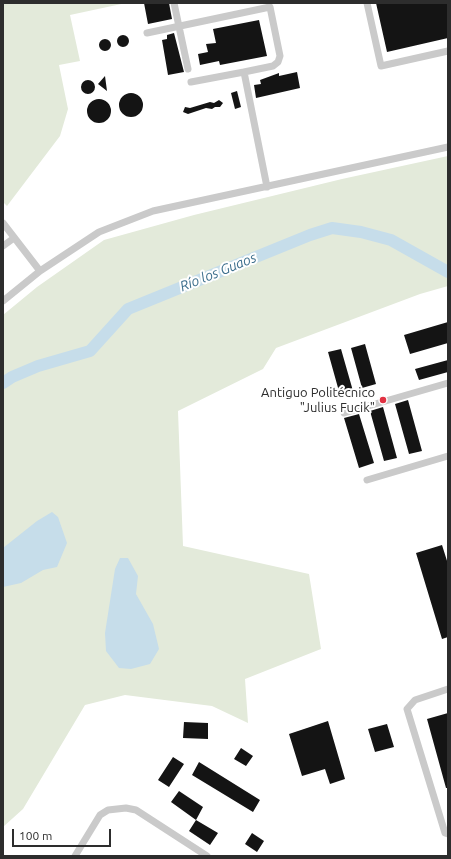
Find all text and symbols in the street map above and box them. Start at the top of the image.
water label: Río los Guaos [177,249,259,295]
place label: Antiguo Politécnico "Julius Fucik" [261,385,375,416]
marker: Antiguo Politécnico "Julius Fucik" [378,395,388,405]
scale bar [14,821,113,847]
text: 100 m [19,829,52,842]

